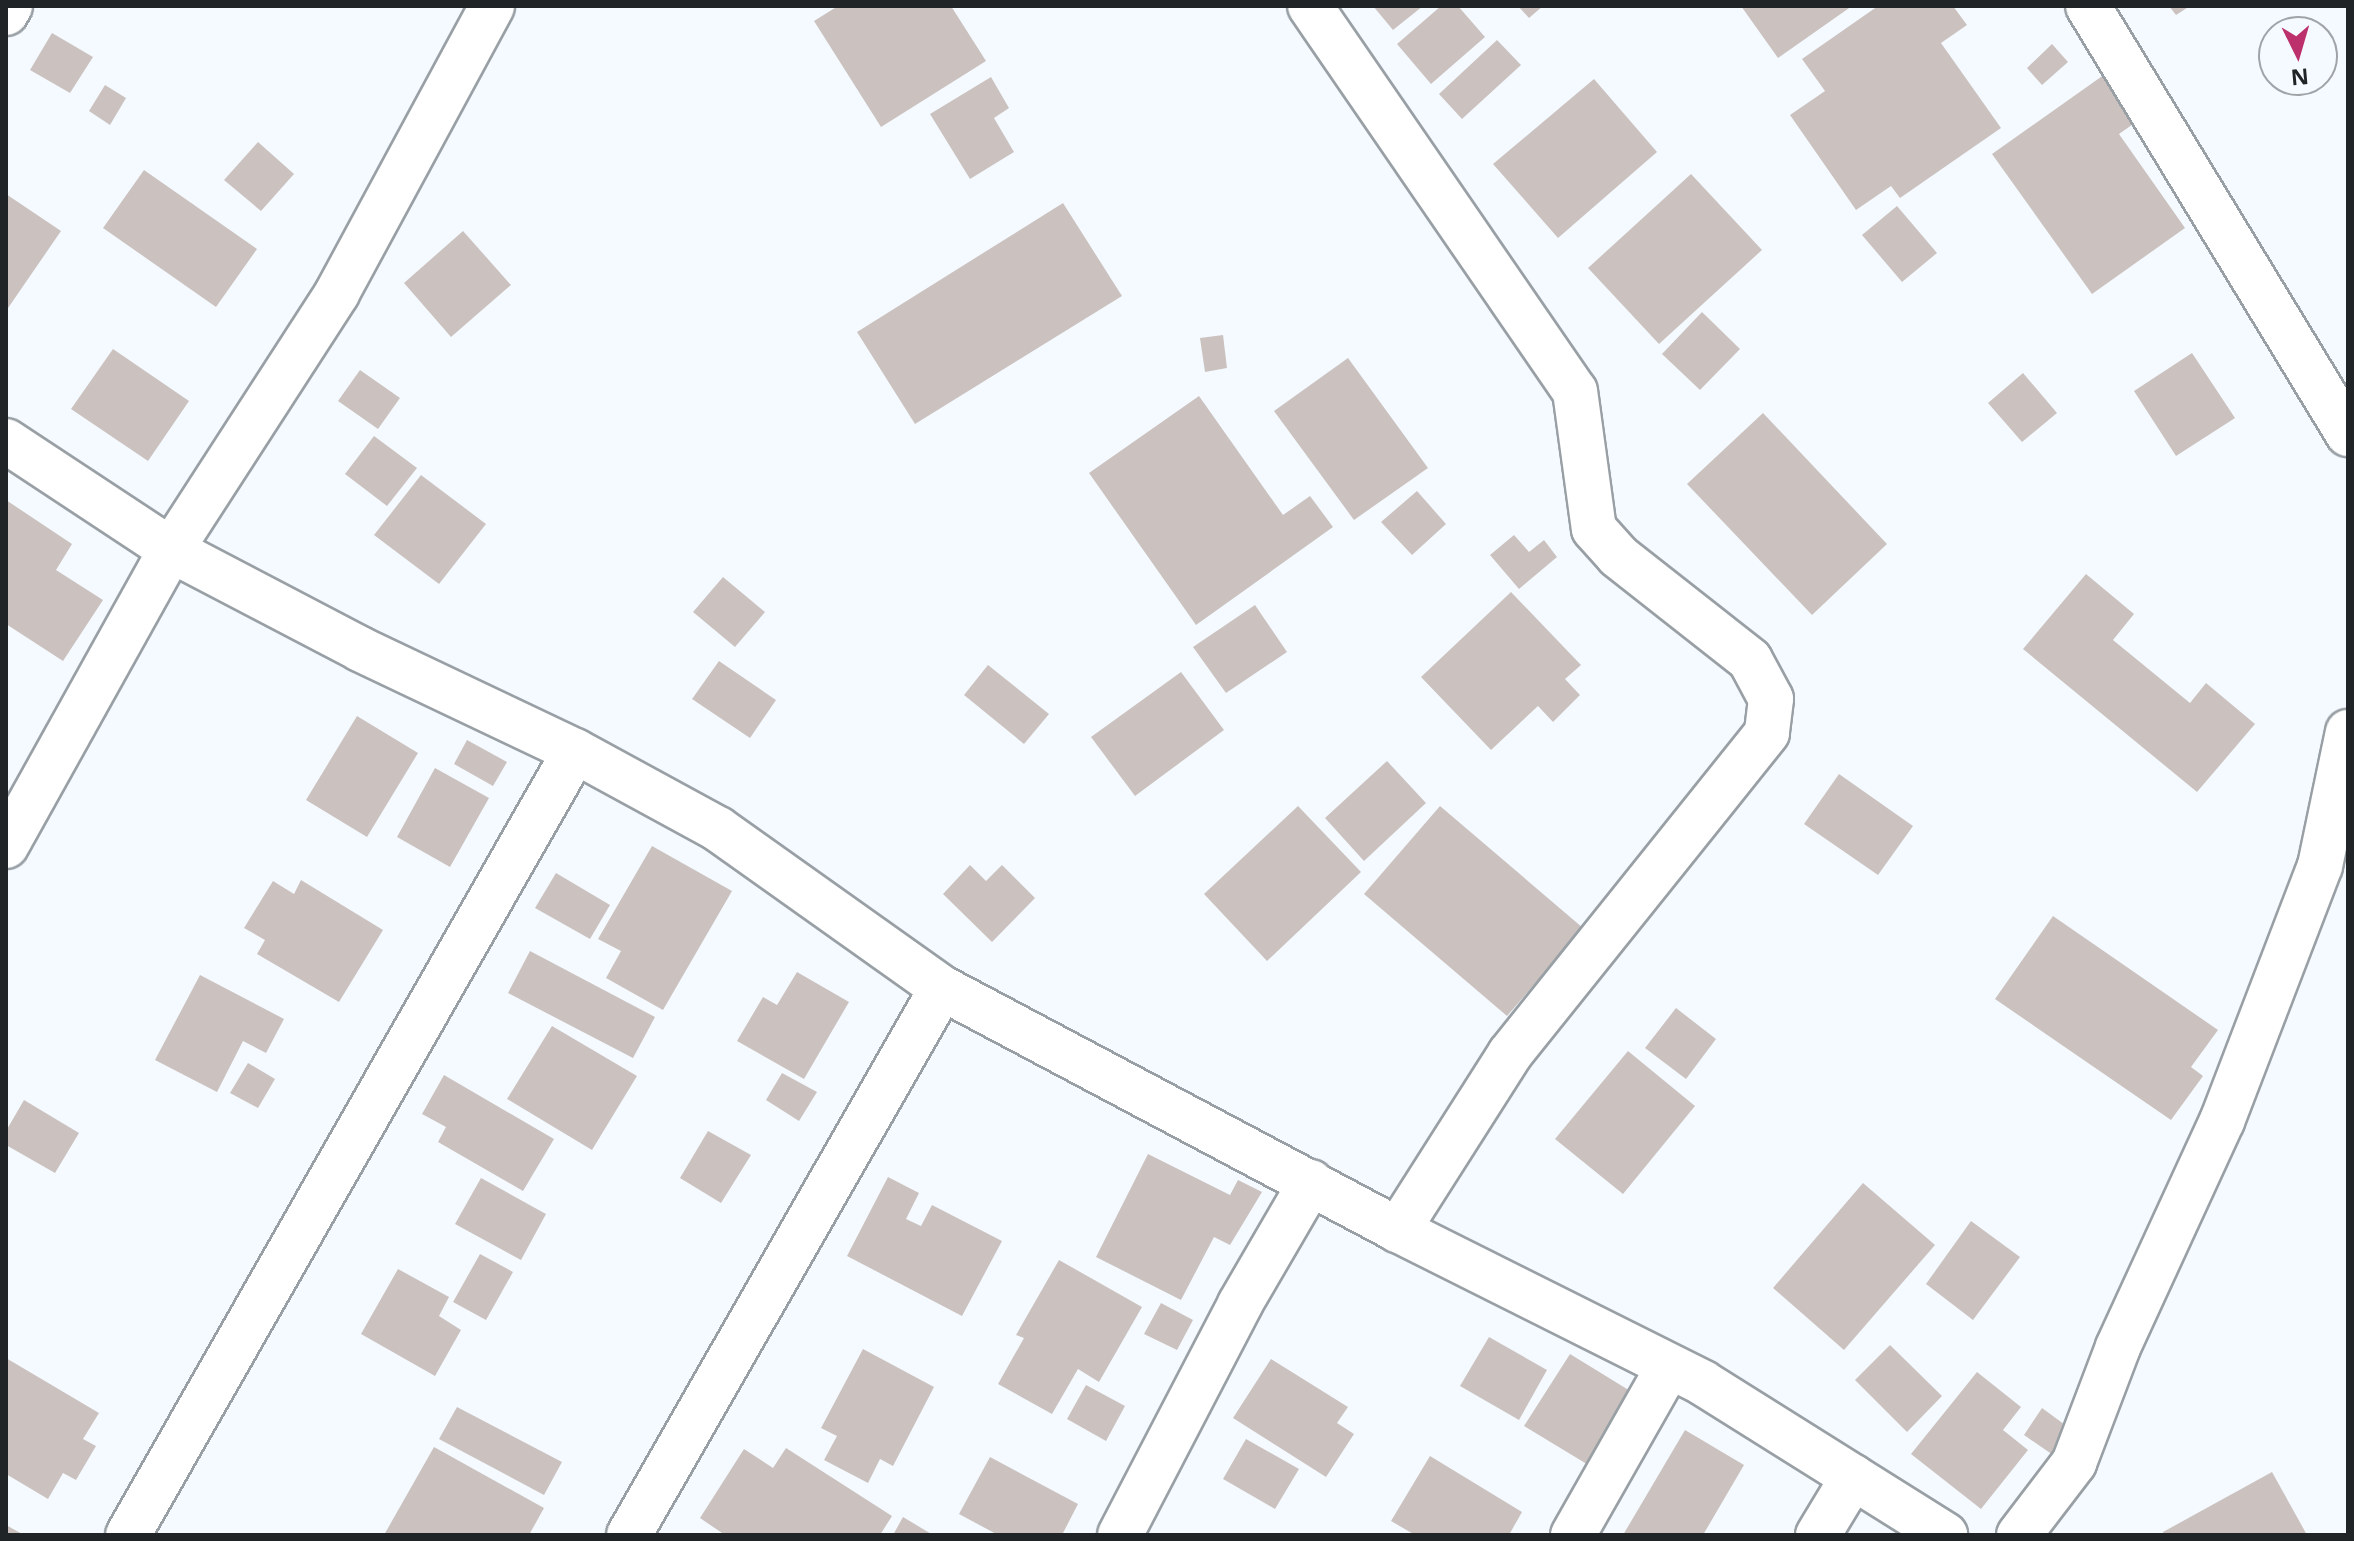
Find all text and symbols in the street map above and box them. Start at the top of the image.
north arrow [2258,16,2338,96]
text: N [2290,62,2310,94]

